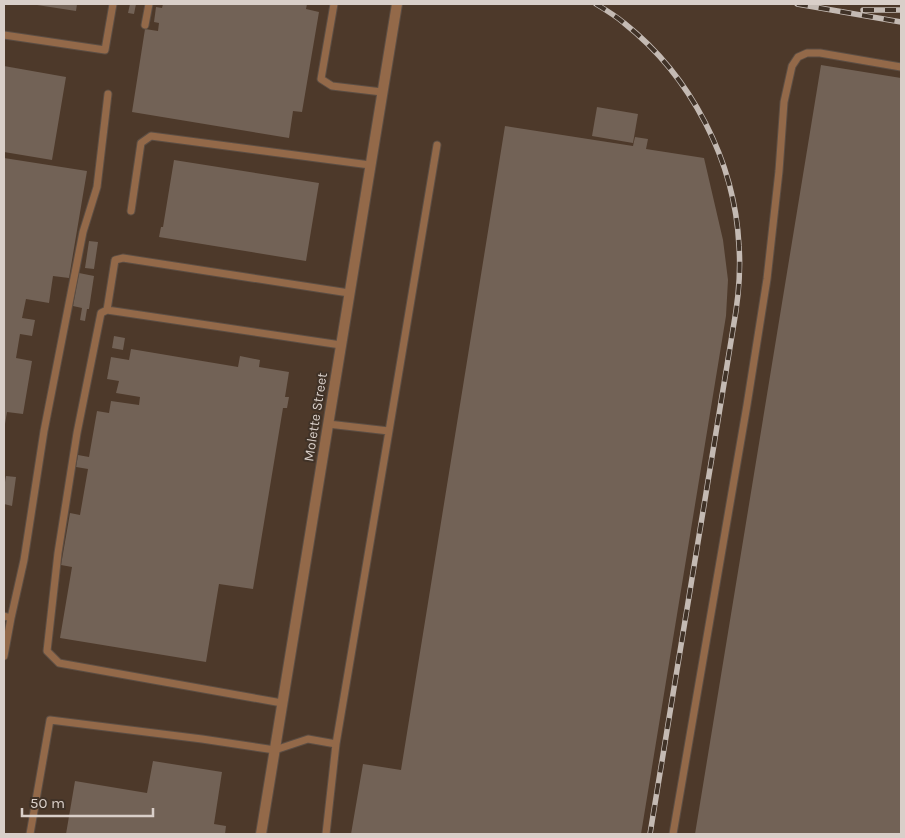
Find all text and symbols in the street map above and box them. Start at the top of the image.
street label: Molette Street [300,371,331,463]
scale bar [22,786,154,818]
text: 50 m [30,794,65,812]

